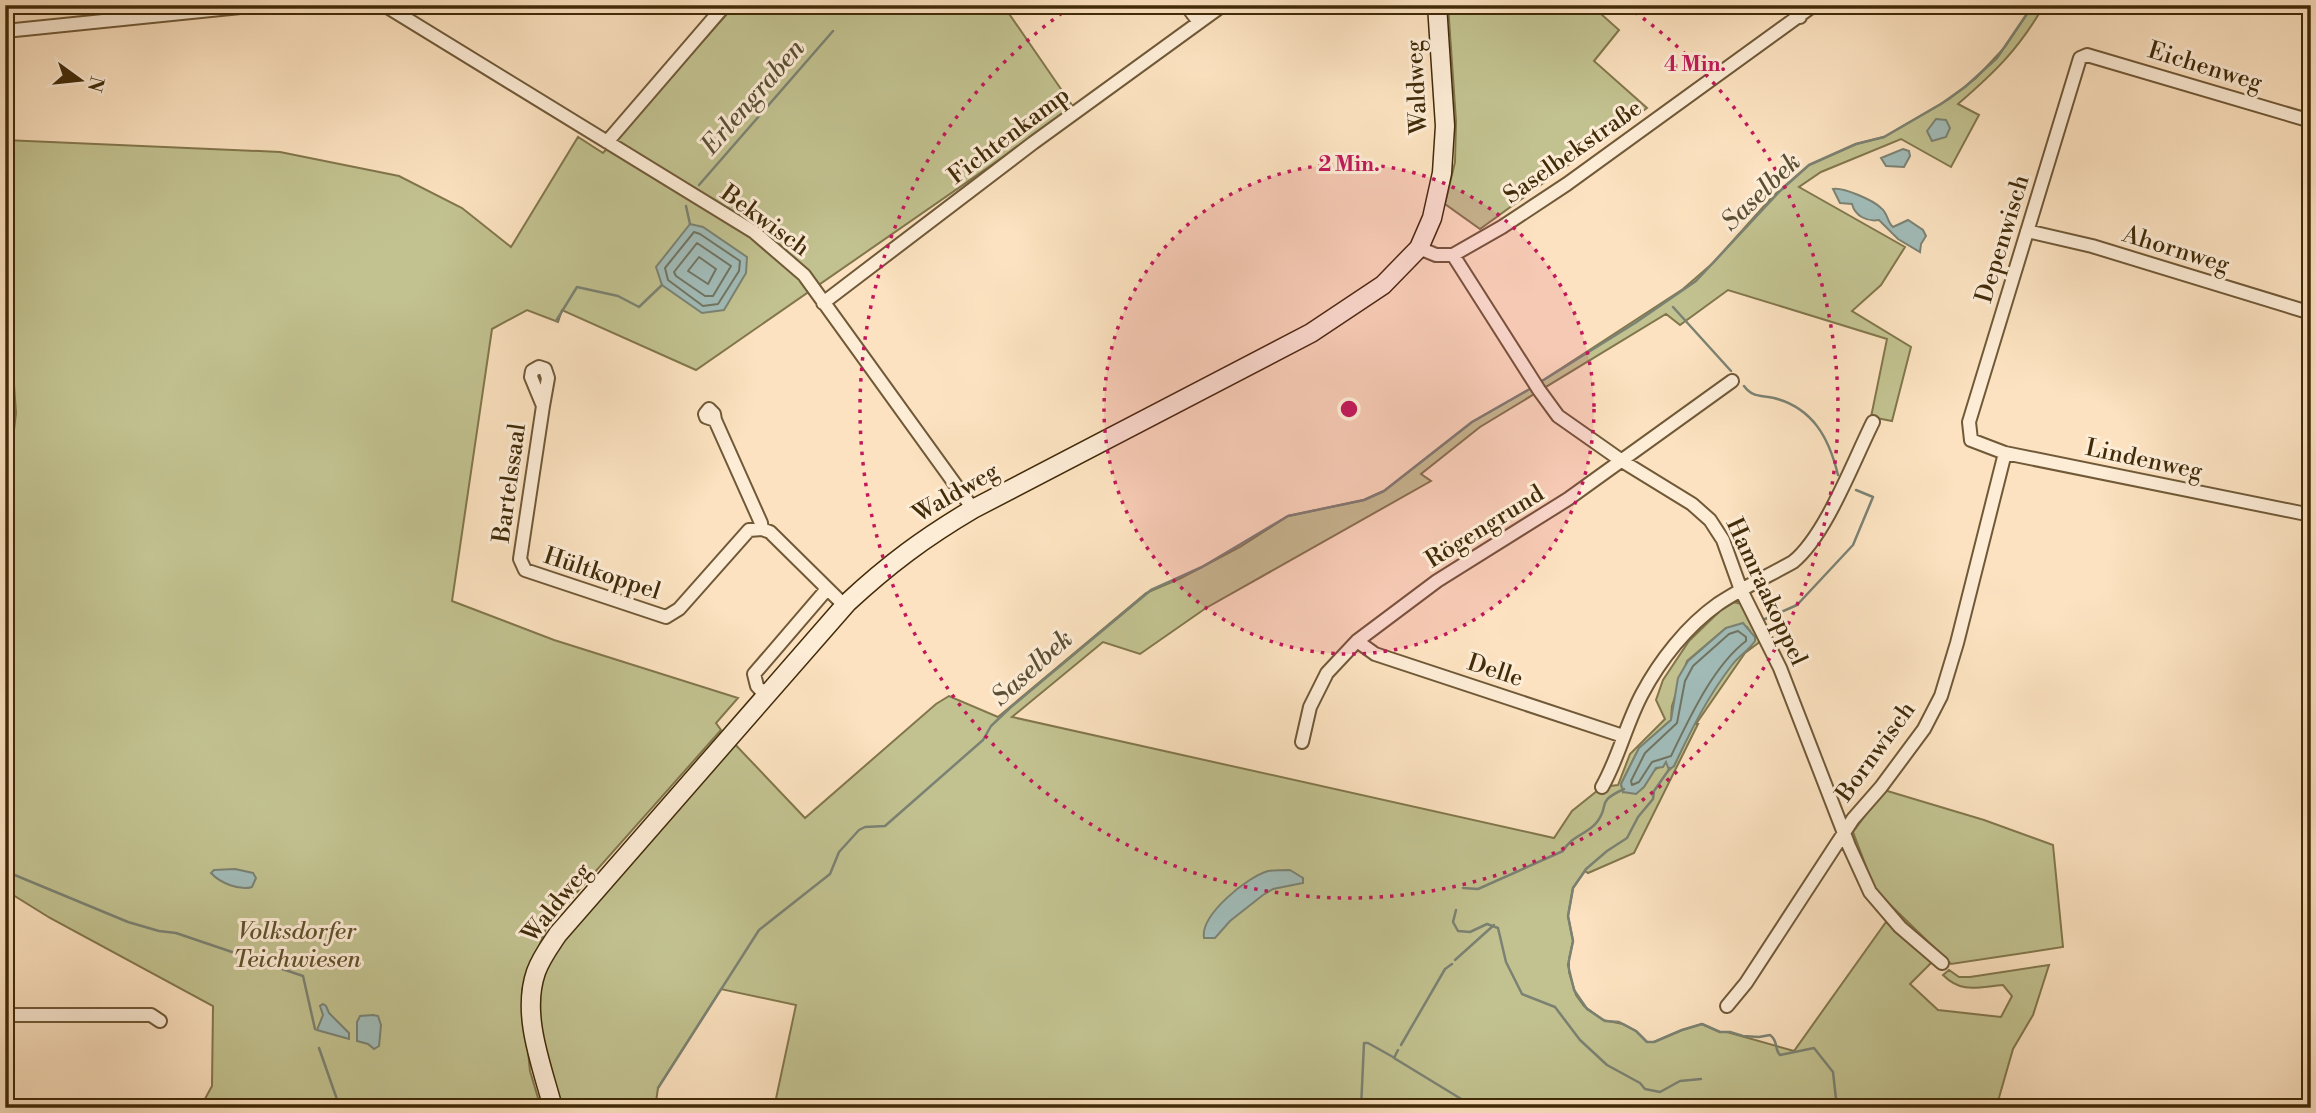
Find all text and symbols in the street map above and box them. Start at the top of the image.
water label: Erlengraben [694,33,812,162]
street label: Eichenweg [2144,35,2266,99]
street label: Waldweg [1400,39,1435,136]
north arrow [46,46,116,116]
text: 4 Min. [1664,52,1726,78]
text: N [82,74,109,95]
street label: Fichtenkamp [942,81,1076,191]
street label: Saselbekstraße [1498,93,1648,211]
water label: Saselbek [1714,146,1808,238]
text: 2 Min. [1318,152,1380,178]
street label: Depenwisch [1969,171,2037,307]
street label: Bekwisch [714,178,815,263]
street label: Ahornweg [2118,219,2234,281]
centre of rings [1337,397,1361,421]
street label: Bartelssaal [487,421,533,545]
street label: Lindenweg [2083,433,2206,487]
street label: Waldweg [907,456,1005,530]
street label: Rögengrund [1420,479,1550,575]
street label: Hamraakoppel [1719,513,1813,671]
street label: Hültkoppel [540,541,664,607]
water label: Saselbek [985,623,1079,713]
street label: Delle [1463,648,1527,694]
street label: Bornwisch [1829,696,1922,809]
street label: Waldweg [515,856,599,950]
park label: Volksdorfer Teichwiesen [233,917,361,975]

